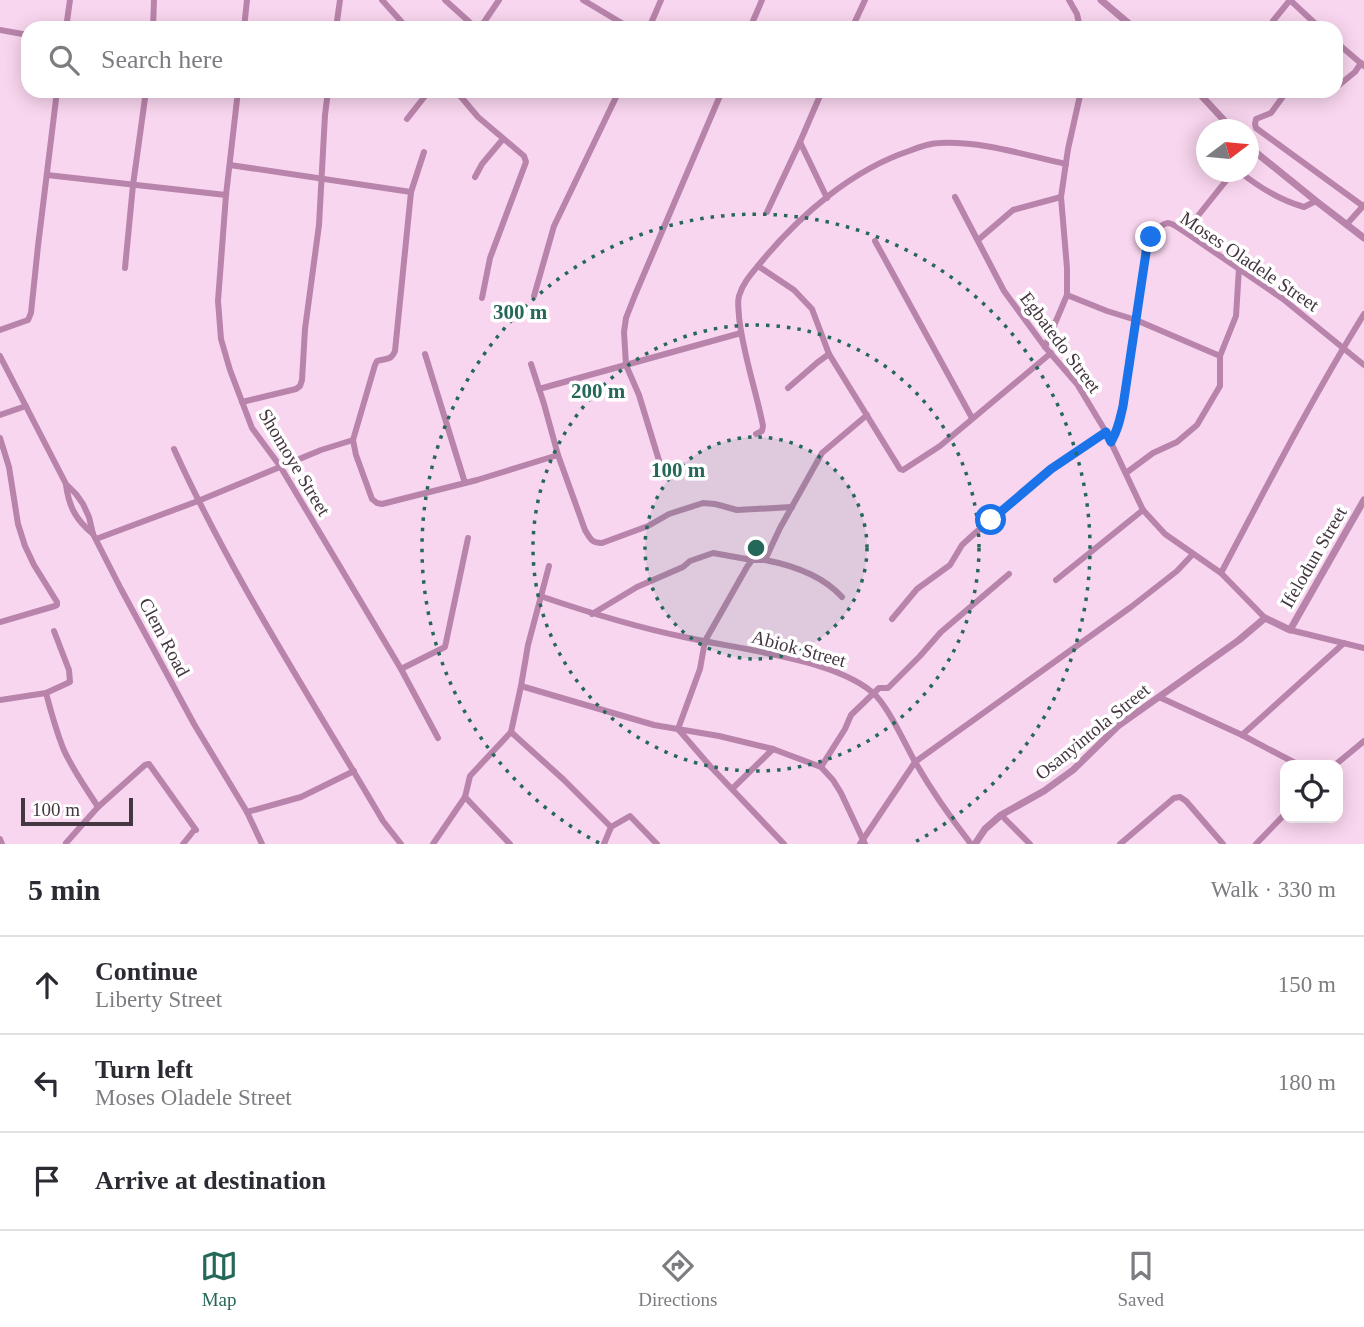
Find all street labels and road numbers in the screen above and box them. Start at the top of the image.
street label: Moses Oladele Street [1176,207,1324,316]
street label: Egbatedo Street [1016,288,1106,397]
street label: Shomoye Street [254,405,335,520]
street label: Ifelodun Street [1276,502,1351,612]
street label: Clem Road [135,594,194,681]
street label: Abiok Street [750,626,849,671]
street label: Osanyintola Street [1031,678,1154,784]

